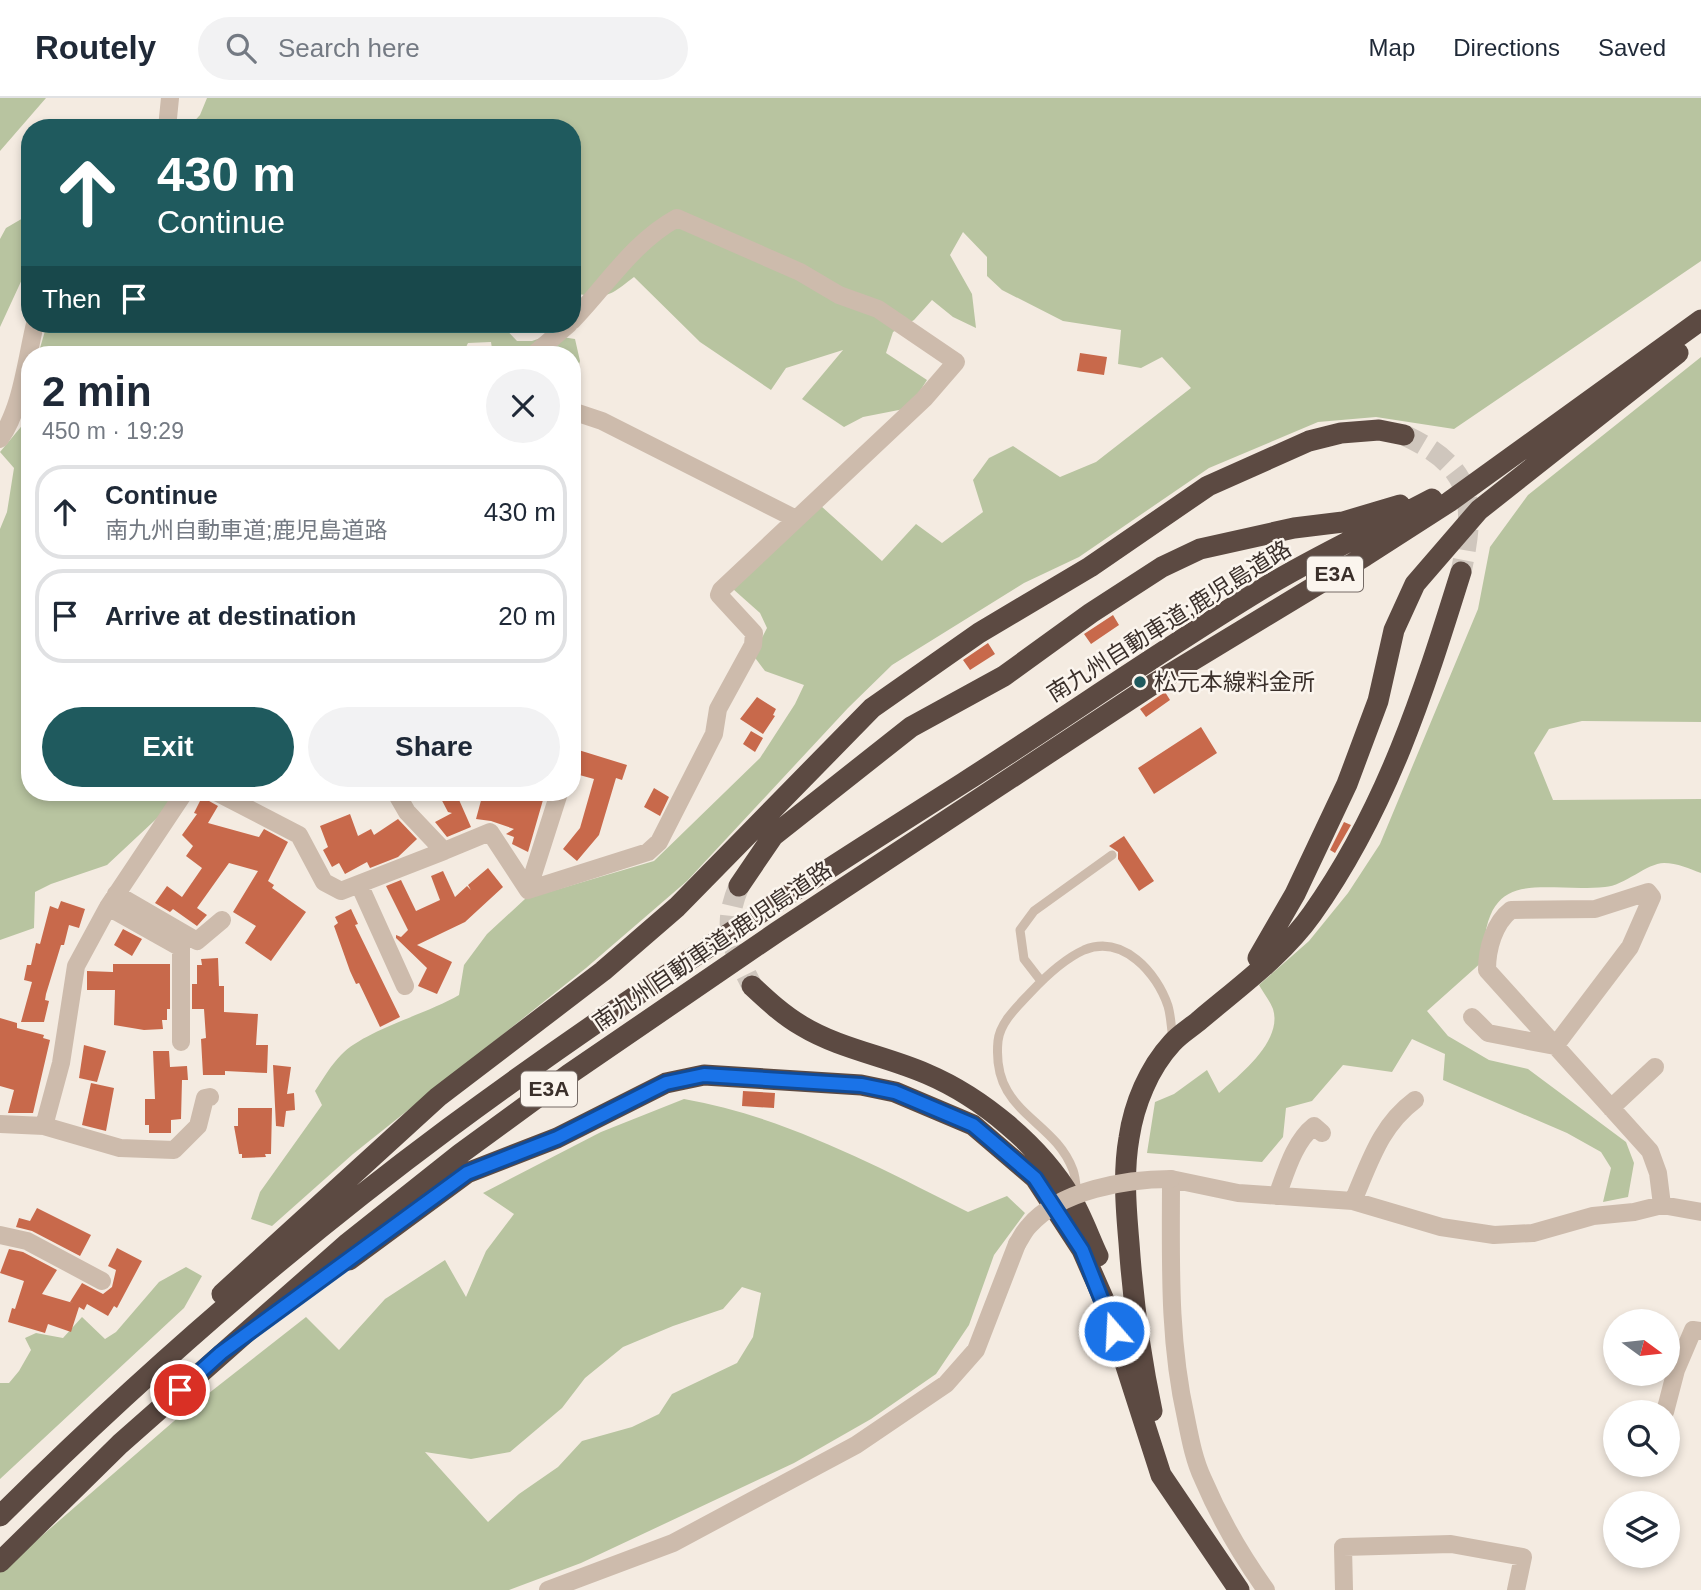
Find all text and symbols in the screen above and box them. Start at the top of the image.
search box [198,17,688,80]
text: Routely [35,29,156,66]
icon: search [222,29,260,67]
text: Search here [278,33,420,63]
text: Map [1369,34,1415,61]
text: Directions [1453,34,1560,61]
text: Saved [1598,34,1666,61]
icon: ahead [42,147,133,238]
text: 430 m [157,147,296,201]
text: Continue [157,204,285,240]
icon: arrive [115,280,153,318]
text: Then [42,284,101,314]
text: 2 min [42,368,152,415]
button: close [486,369,560,443]
text: 450 m · 19:29 [42,418,184,444]
text: Continue [105,480,218,510]
icon: ahead [46,493,84,531]
text: 430 m [484,497,556,527]
text: 南九州自動車道;鹿児島道路 [105,517,387,543]
street label: 南九州自動車道;鹿児島道路 [1042,535,1296,707]
road number: E3A [1307,556,1363,592]
icon: arrive [46,597,84,635]
text: Arrive at destination [105,601,356,631]
text: 20 m [498,601,556,631]
place label: 松元本線料金所 [1154,669,1315,695]
marker: 松元本線料金所 [1132,674,1148,690]
button: Exit [42,707,294,787]
button: Share [308,707,560,787]
street label: 南九州自動車道;鹿児島道路 [588,856,836,1036]
road number: E3A [521,1072,577,1107]
position arrow [1077,1294,1151,1368]
north arrow [1603,1309,1680,1386]
map controls [1603,1309,1680,1568]
pin [150,1360,210,1420]
icon: arrive [161,1371,199,1409]
button: search [1603,1400,1680,1477]
button: layers [1603,1491,1680,1568]

